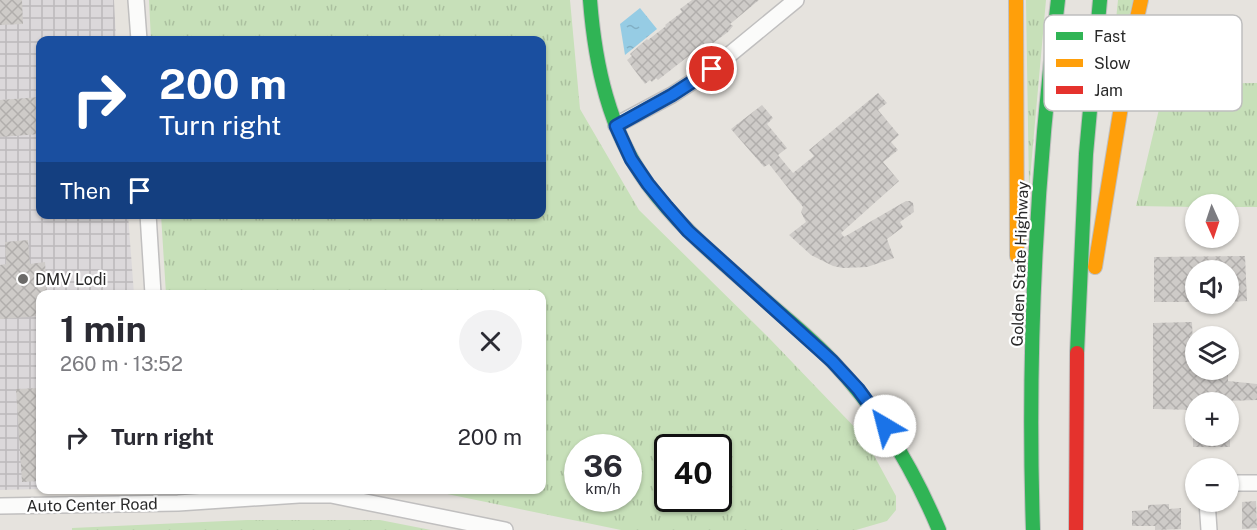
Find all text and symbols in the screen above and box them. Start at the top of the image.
legend [1044,15,1242,111]
text: Fast [1094,27,1126,46]
pin [686,43,737,94]
icon: arrive [695,52,728,85]
text: Slow [1094,54,1131,73]
text: 200 m [159,59,287,108]
icon: right [60,60,138,138]
text: Jam [1094,81,1123,100]
text: Turn right [159,109,282,141]
icon: arrive [123,174,156,207]
text: Then [60,178,111,204]
street label: Golden State Highway [1008,181,1032,347]
north arrow [1185,194,1239,248]
map controls [1185,194,1239,512]
button: sound [1185,260,1239,314]
place label: DMV Lodi [35,270,107,289]
marker: DMV Lodi [16,272,30,286]
text: 1 min [60,308,147,350]
button: close [459,310,522,373]
button: layers [1185,326,1239,380]
text: 260 m · 13:52 [60,352,183,376]
button: + [1185,392,1239,446]
position arrow [853,394,917,458]
icon: right [60,421,93,454]
text: Turn right [111,424,214,450]
text: 200 m [458,424,522,450]
speed limit sign: 40 [654,434,732,512]
text: 36 [583,448,623,484]
button: − [1185,458,1239,512]
text: km/h [585,480,621,497]
street label: Auto Center Road [26,494,158,516]

